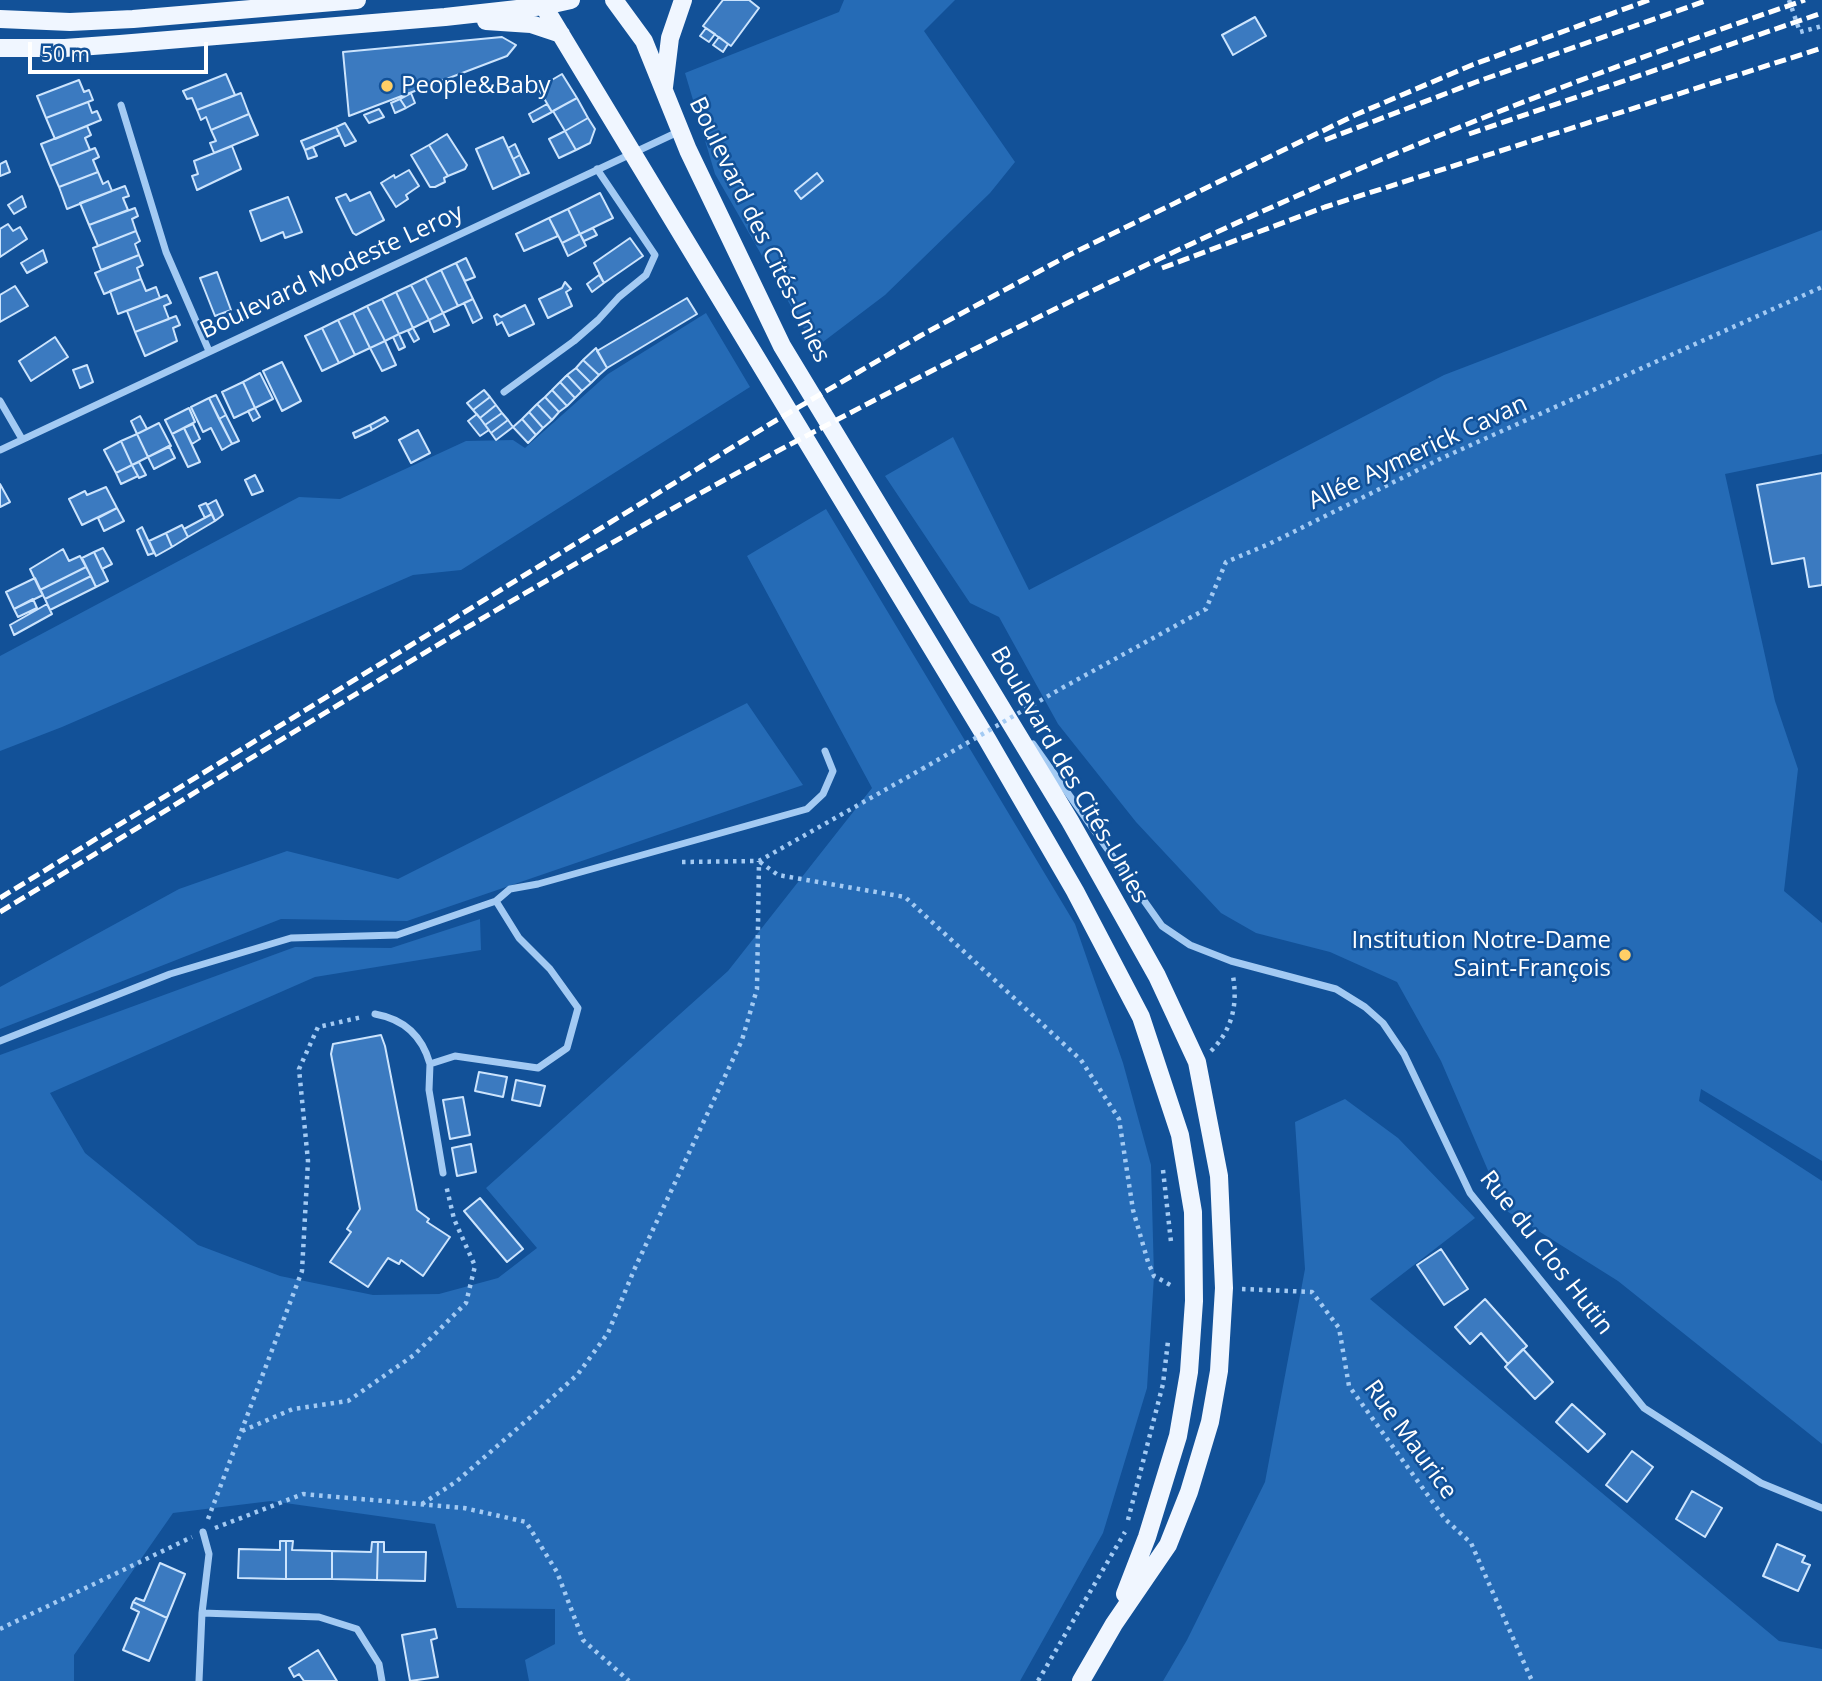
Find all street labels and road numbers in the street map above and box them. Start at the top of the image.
street label: Boulevard des Cités-Unies [682,93,836,367]
street label: Boulevard Modeste Leroy [196,198,468,346]
street label: Allée Aymerick Cavan [1304,390,1532,516]
street label: Boulevard des Cités-Unies [984,642,1154,908]
street label: Rue du Clos Hutin [1473,1165,1619,1341]
street label: Rue Maurice [1357,1375,1463,1505]

